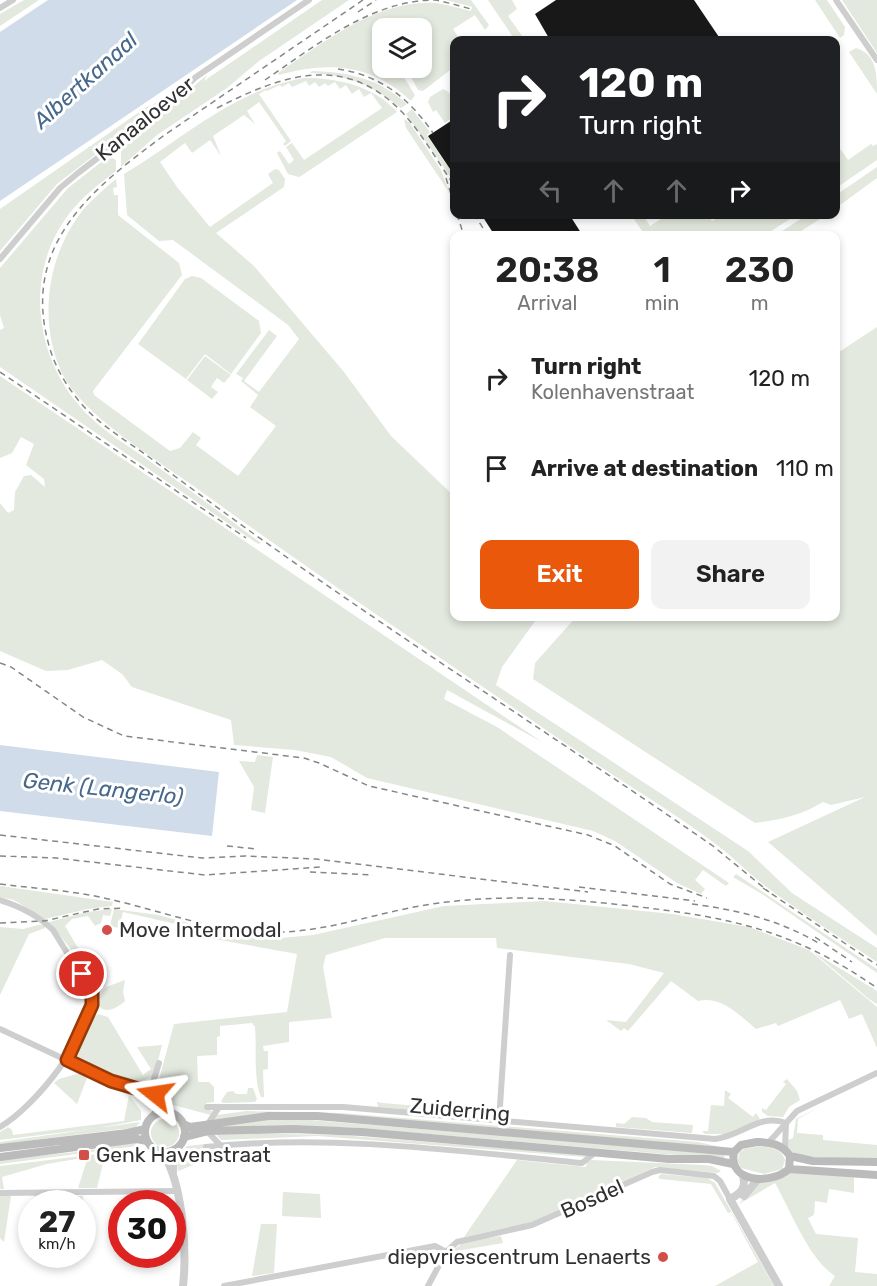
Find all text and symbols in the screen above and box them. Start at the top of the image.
map controls [372,18,432,78]
button: layers [372,18,432,78]
water label: Albertkanaal [27,26,144,135]
text: 120 m [579,58,703,108]
icon: right [480,60,558,138]
street label: Kanaaloever [90,71,199,166]
text: Turn right [579,109,702,141]
icon: left [534,174,567,207]
icon: ahead [597,174,630,207]
icon: ahead [660,174,693,207]
icon: right [723,174,756,207]
text: 20:38 [495,248,599,291]
text: 1 [653,248,671,291]
text: 230 [725,248,795,291]
text: Arrival [517,291,577,315]
text: min [645,291,679,315]
text: m [751,291,769,315]
text: Turn right [531,353,641,380]
icon: right [480,362,513,395]
text: 120 m [749,365,810,392]
text: Kolenhavenstraat [531,380,694,404]
icon: arrive [480,452,513,485]
text: Arrive at destination [531,455,758,482]
text: 110 m [776,455,834,482]
button: Exit [480,540,639,609]
button: Share [651,540,810,609]
water label: Genk (Langerlo) [21,767,184,810]
place label: Move Intermodal [119,917,282,942]
marker: Move Intermodal [100,923,114,937]
pin [56,948,107,999]
icon: arrive [65,957,98,990]
position arrow [123,1062,187,1126]
street label: Zuiderring [409,1093,511,1126]
place label: Genk Havenstraat [96,1142,271,1167]
marker: Genk Havenstraat [77,1148,91,1162]
street label: Bosdel [556,1174,627,1223]
speed limit sign: 30 [108,1190,186,1268]
text: 27 [39,1204,75,1240]
text: km/h [38,1235,76,1253]
place label: diepvriescentrum Lenaerts [387,1244,651,1269]
marker: diepvriescentrum Lenaerts [656,1250,670,1264]

